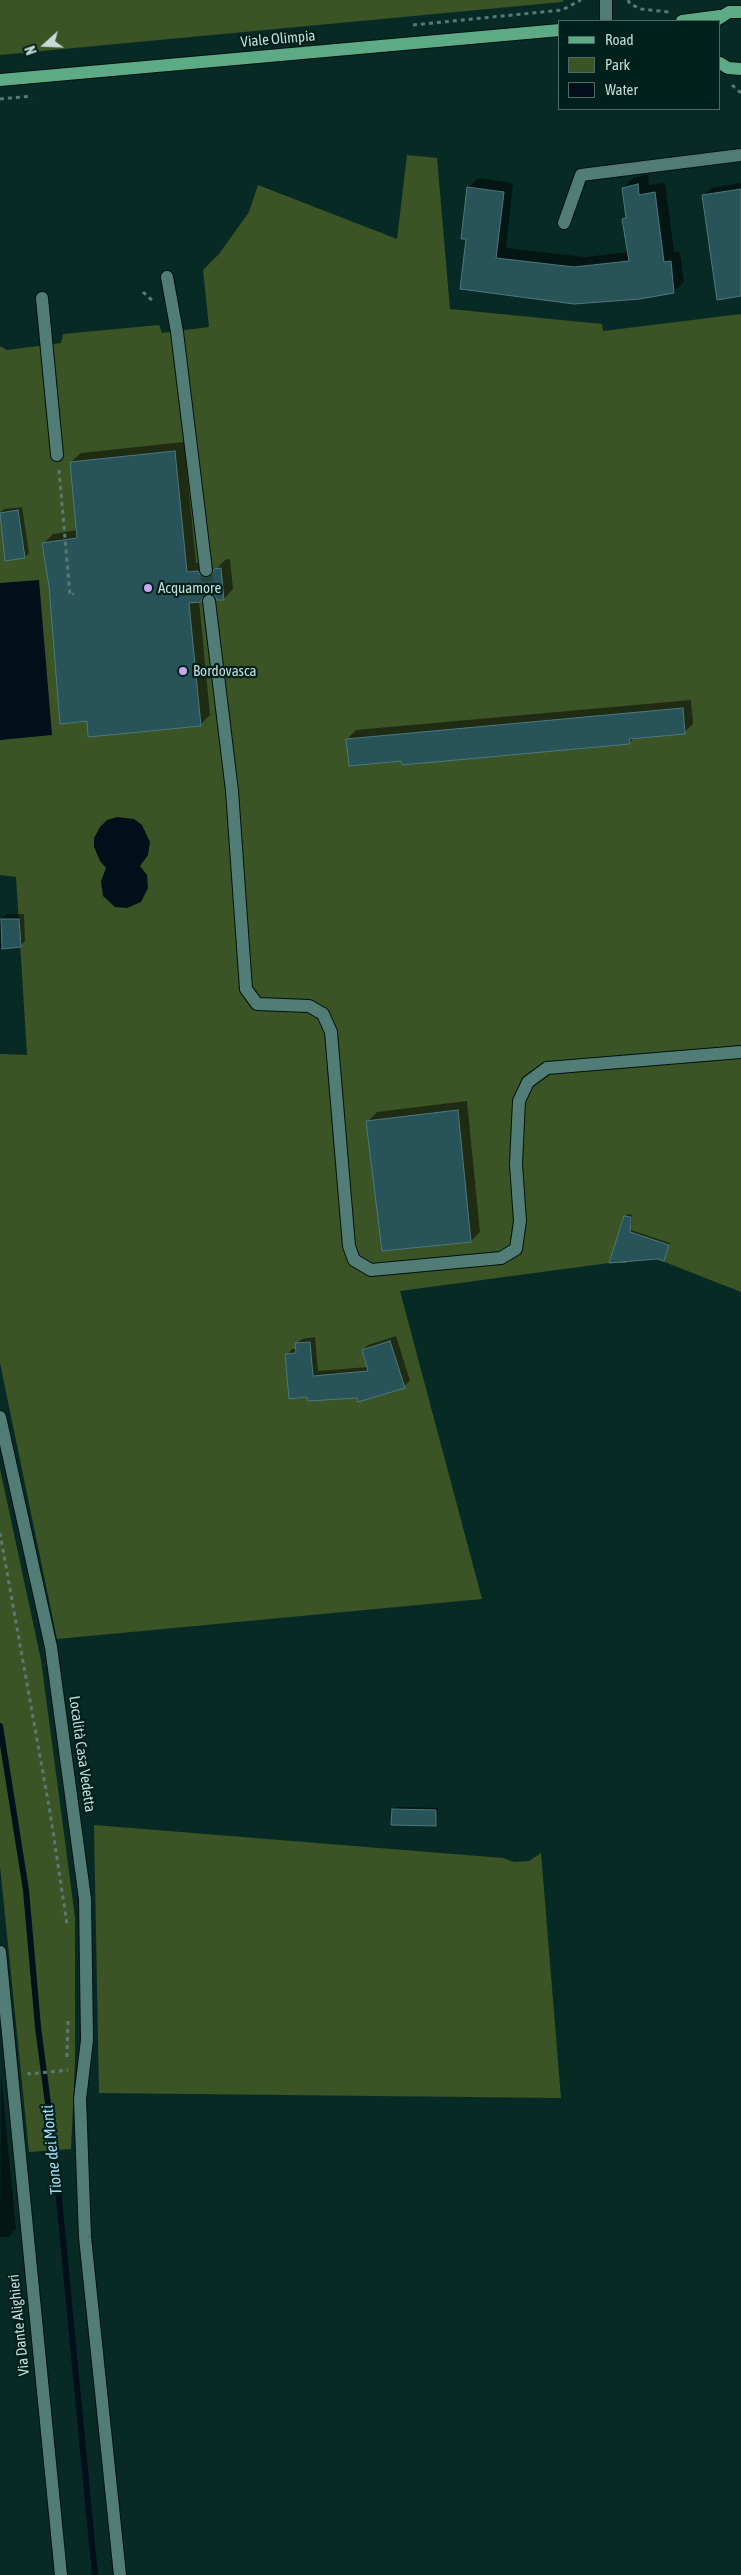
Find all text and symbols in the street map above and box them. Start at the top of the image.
north arrow [20,20,70,70]
legend [558,20,721,110]
street label: Viale Olimpia [240,27,316,51]
text: Road [605,31,634,48]
text: N [22,44,40,57]
text: Park [605,56,630,73]
text: Water [605,81,638,98]
place label: Acquamore [158,579,221,597]
marker: Acquamore [142,582,154,594]
place label: Bordovasca [193,662,256,680]
marker: Bordovasca [177,665,189,677]
street label: Località Casa Vedetta [65,1695,99,1813]
water label: Tione dei Monti [38,2104,66,2196]
street label: Via Dante Alighieri [5,2273,33,2377]

